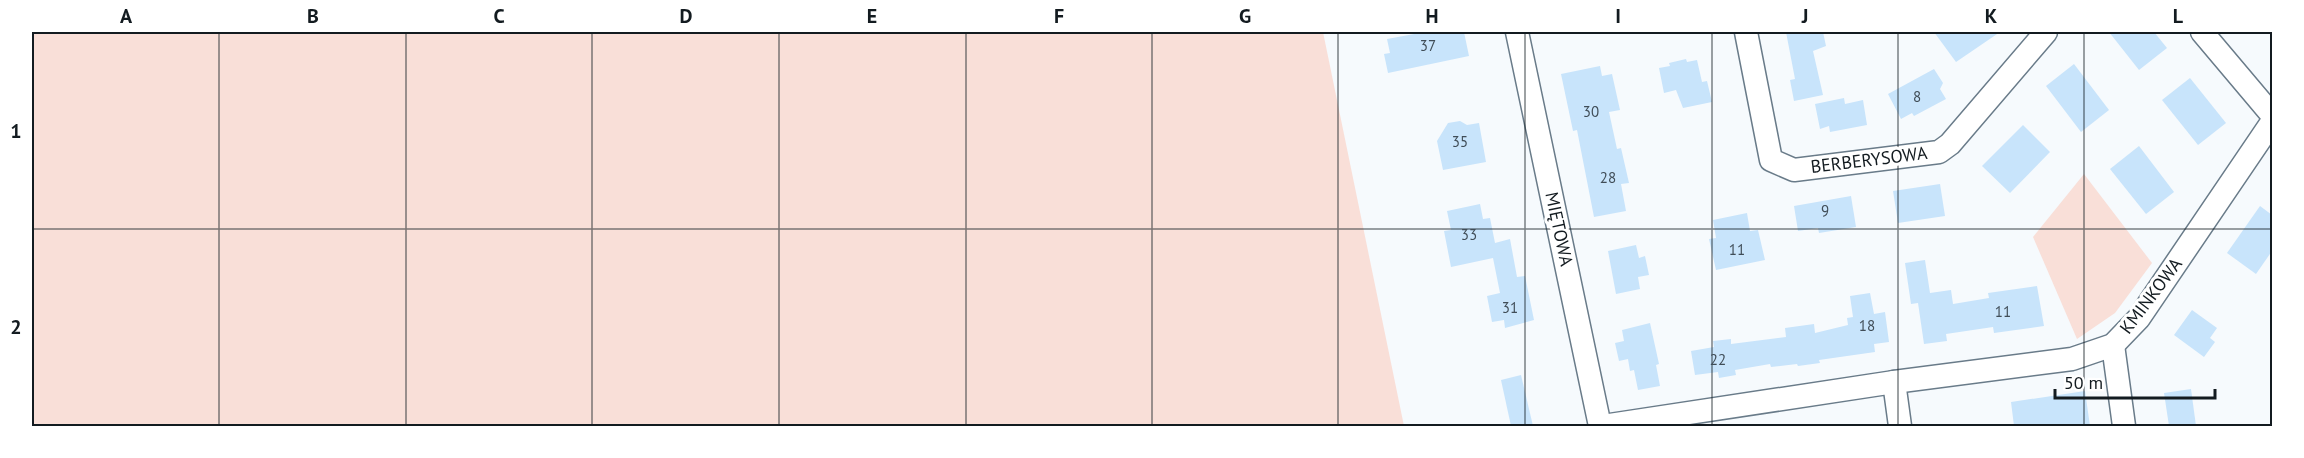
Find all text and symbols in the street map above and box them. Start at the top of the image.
text: A [120,3,133,29]
text: B [307,3,319,29]
text: C [493,3,505,29]
text: D [680,3,693,29]
text: E [867,3,877,29]
text: F [1054,3,1064,29]
text: G [1239,3,1251,29]
text: H [1425,3,1439,29]
text: I [1615,3,1621,29]
text: J [1801,3,1808,29]
text: K [1985,3,1998,29]
text: L [2173,3,2184,29]
house number: 37 [1420,36,1436,55]
house number: 8 [1913,87,1921,106]
house number: 30 [1583,102,1599,121]
text: 1 [10,118,22,144]
house number: 35 [1452,132,1468,151]
street label: BERBERYSOWA [1809,141,1929,178]
house number: 28 [1600,168,1616,187]
street label: MIĘTOWA [1540,190,1579,268]
house number: 9 [1821,201,1829,220]
house number: 33 [1461,225,1477,244]
house number: 11 [1729,240,1745,259]
street label: KMINKOWA [2114,253,2187,338]
house number: 31 [1502,298,1518,317]
house number: 11 [1995,302,2011,321]
text: 2 [10,314,22,340]
house number: 18 [1859,316,1875,335]
house number: 22 [1710,350,1726,369]
scale bar [2055,362,2216,400]
text: 50 m [2064,371,2103,394]

